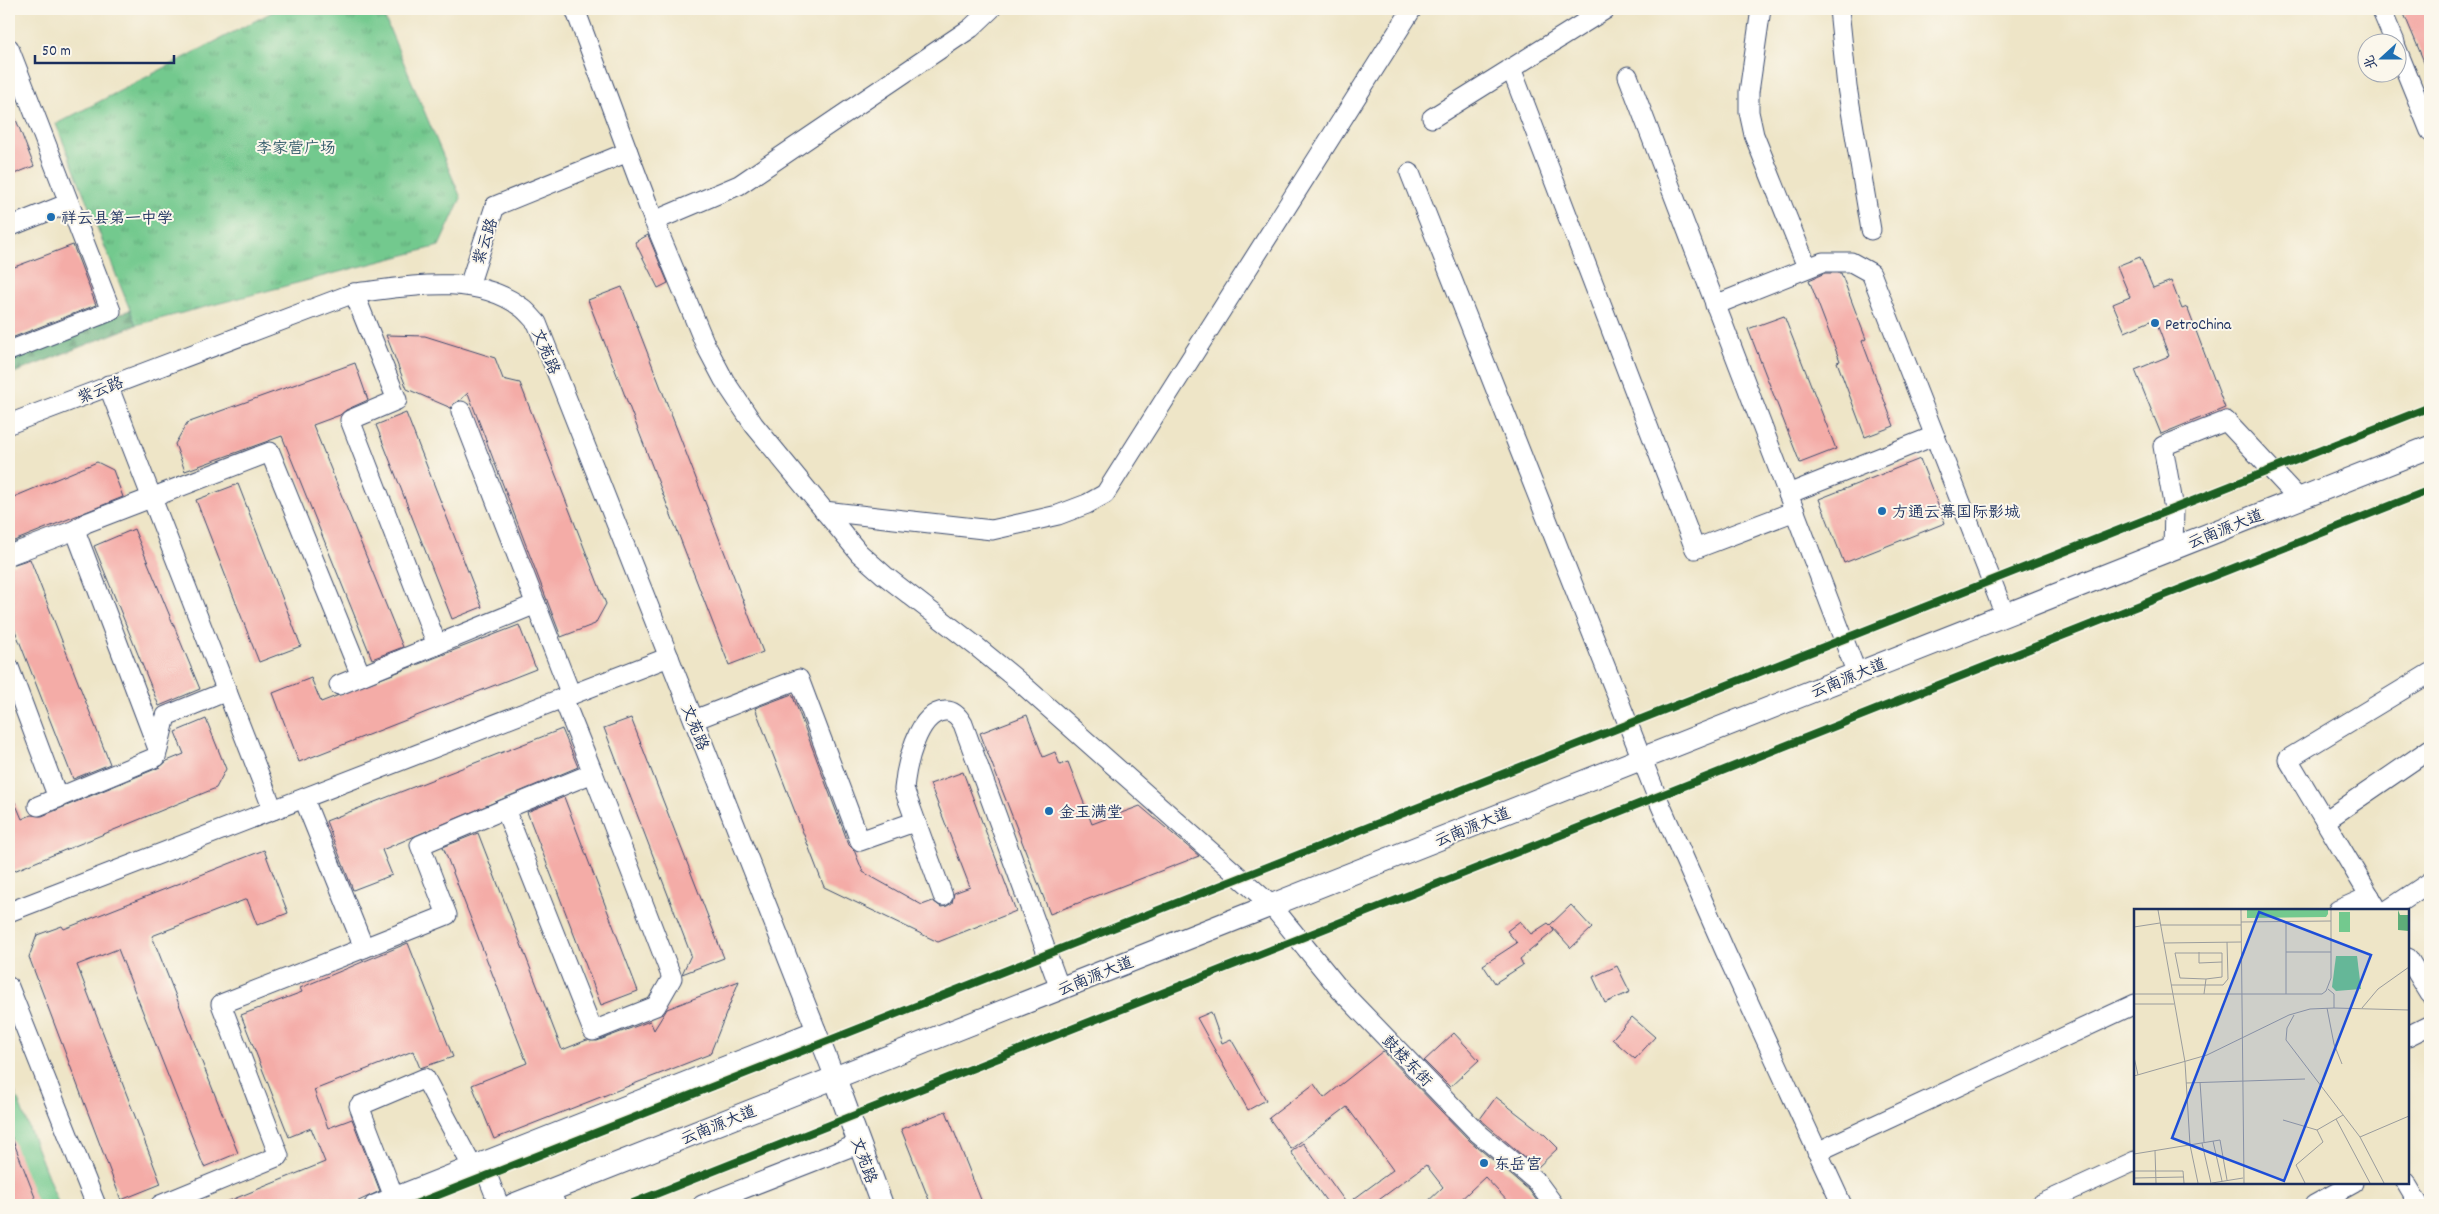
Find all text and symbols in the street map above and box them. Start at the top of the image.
scale bar [35,32,174,64]
north arrow [2356,32,2406,82]
text: 50 m [42,41,71,63]
text: 北 [2360,52,2384,72]
park label: 李家营广场 [256,138,336,161]
place label: 祥云县第一中学 [61,208,173,231]
marker: 祥云县第一中学 [45,211,57,223]
street label: 紫云路 [468,215,505,268]
place label: PetroChina [2165,314,2232,337]
marker: PetroChina [2149,317,2161,329]
street label: 文苑路 [525,325,565,379]
street label: 紫云路 [74,372,127,411]
place label: 方通云幕国际影城 [1892,502,2020,525]
marker: 方通云幕国际影城 [1876,505,1888,517]
street label: 云南源大道 [2185,505,2267,556]
street label: 云南源大道 [1808,654,1890,705]
street label: 文苑路 [674,701,713,755]
place label: 金玉满堂 [1059,802,1123,825]
street label: 云南源大道 [1432,803,1514,854]
marker: 金玉满堂 [1043,805,1055,817]
inset map [2134,909,2409,1184]
street label: 云南源大道 [1055,952,1137,1003]
street label: 鼓楼东街 [1376,1031,1437,1093]
street label: 云南源大道 [678,1101,760,1152]
street label: 文苑路 [844,1134,882,1187]
place label: 东岳宫 [1494,1154,1542,1177]
marker: 东岳宫 [1478,1157,1490,1169]

